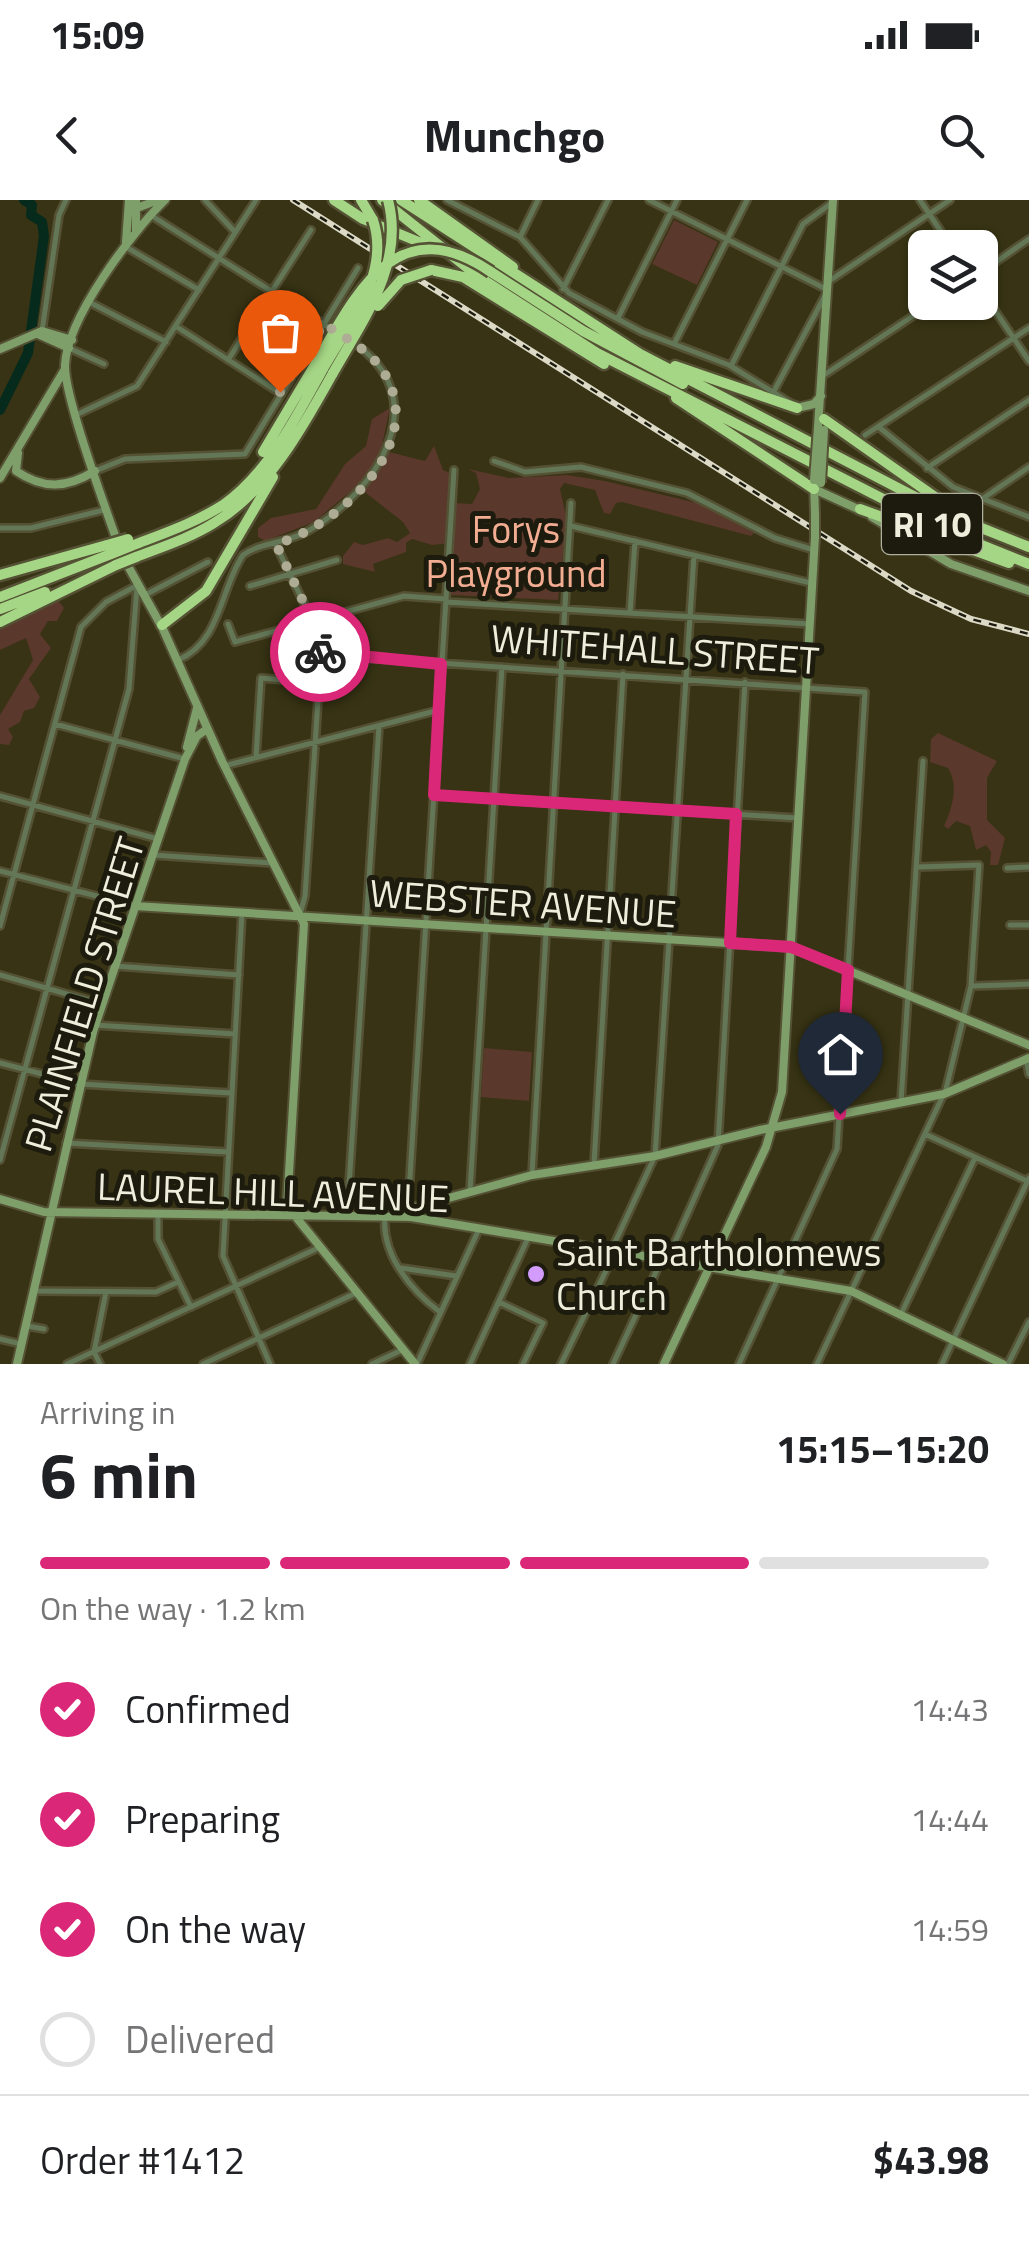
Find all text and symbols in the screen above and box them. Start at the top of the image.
text: 15:09 [50,6,145,64]
text: Munchgo [424,101,605,169]
icon: back [40,108,95,163]
icon: search [934,108,989,163]
map controls [908,230,998,320]
button: layers [908,230,998,320]
pin [238,290,323,393]
icon: bag [253,305,308,360]
road number: RI 10 [882,494,982,554]
park label: Forys Playground [425,500,607,602]
courier [270,602,370,702]
street label: WHITEHALL STREET [489,609,821,689]
icon: bike [293,625,348,680]
street label: PLAINFIELD STREET [9,830,159,1158]
street label: WEBSTER AVENUE [368,863,678,943]
pin [798,1012,883,1115]
icon: home [813,1027,868,1082]
street label: LAUREL HILL AVENUE [96,1157,450,1227]
place label: Saint Bartholomews Church [556,1223,881,1325]
marker: Saint Bartholomews Church [525,1263,547,1285]
text: Arriving in [40,1388,176,1436]
text: 15:15–15:20 [776,1420,989,1478]
text: 6 min [40,1424,198,1523]
text: On the way · 1.2 km [40,1584,305,1632]
text: Confirmed [125,1680,291,1738]
icon: check [40,1682,95,1737]
text: 14:43 [910,1685,989,1733]
text: Preparing [125,1790,280,1848]
icon: check [40,1792,95,1847]
text: 14:44 [910,1795,989,1843]
text: On the way [125,1900,306,1958]
icon: check [40,1902,95,1957]
text: 14:59 [910,1905,989,1953]
text: Delivered [125,2010,275,2068]
text: Order #1412 [40,2131,245,2189]
text: $43.98 [873,2131,989,2189]

